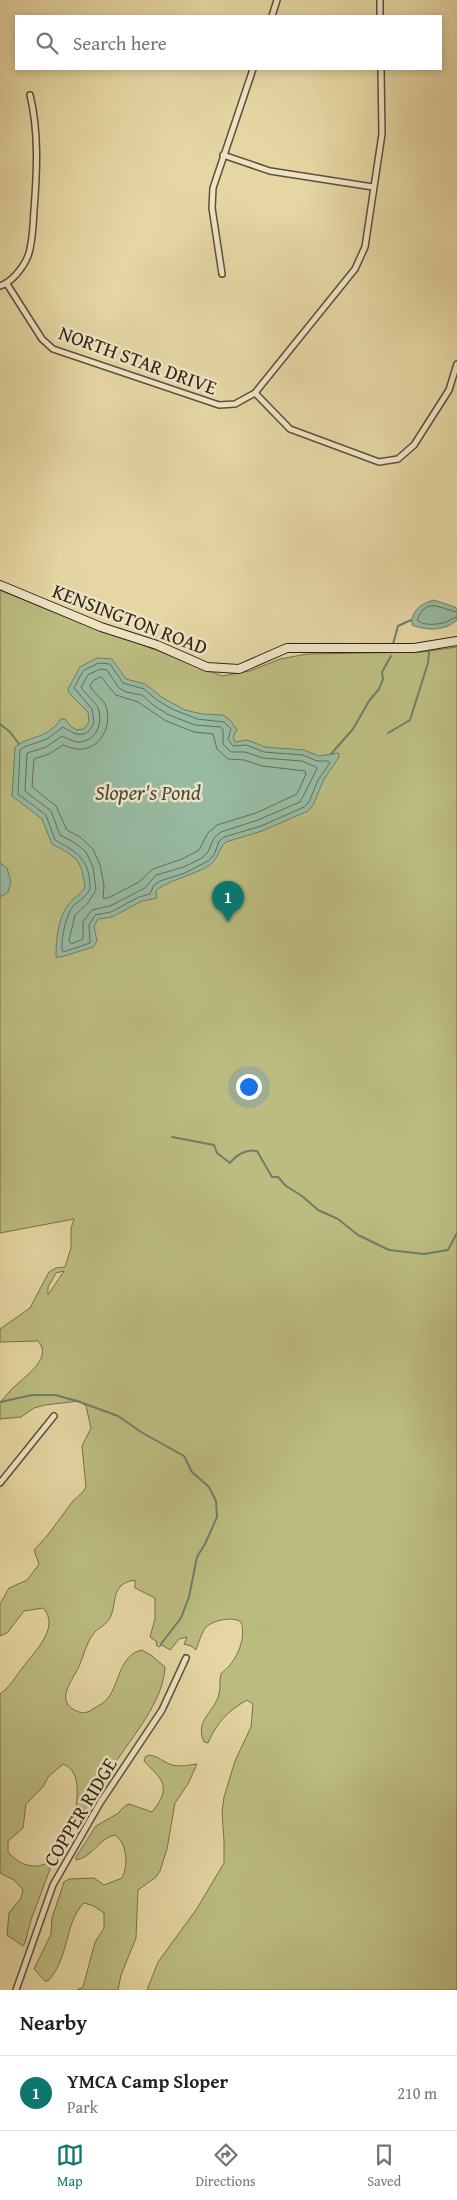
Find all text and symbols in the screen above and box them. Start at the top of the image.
search box [15,15,442,70]
icon: search [33,29,61,57]
text: Search here [73,29,167,57]
street label: NORTH STAR DRIVE [55,318,221,402]
street label: KENSINGTON ROAD [48,576,212,661]
water label: Sloper's Pond [95,777,201,808]
pin: 1 [212,881,244,922]
your location [236,1074,262,1100]
street label: COPPER RIDGE [36,1752,123,1872]
text: Nearby [20,2007,87,2038]
text: YMCA Camp Sloper [67,2067,228,2095]
text: 1 [32,2081,40,2105]
text: 210 m [397,2081,437,2105]
text: Park [67,2095,98,2119]
tab: Map [56,2141,84,2191]
tab: Directions [195,2141,256,2191]
tab: Saved [367,2141,401,2191]

